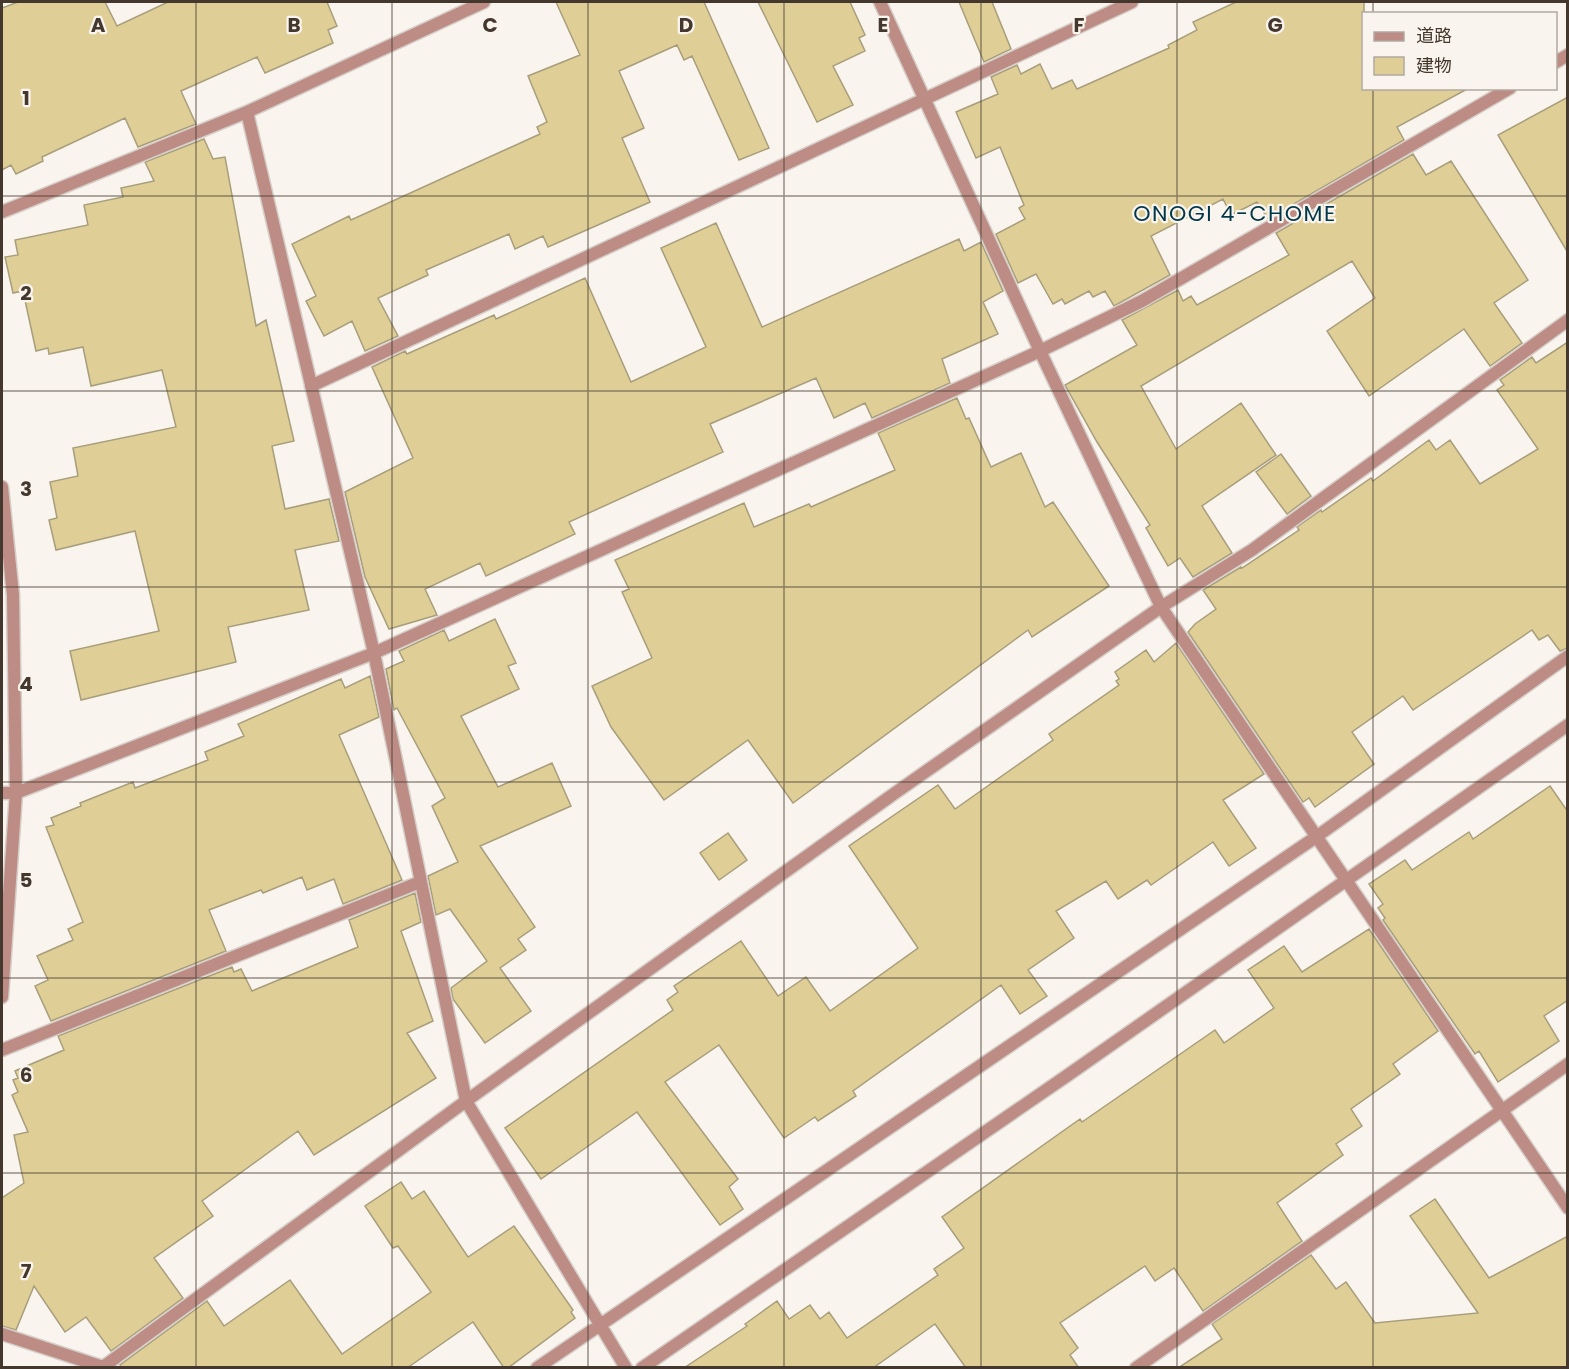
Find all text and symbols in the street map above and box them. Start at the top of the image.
text: A [91,11,106,39]
text: B [287,11,301,39]
text: C [482,11,498,39]
text: D [679,11,693,39]
text: E [878,11,888,39]
text: F [1074,11,1085,39]
text: G [1267,11,1283,39]
legend [1362,12,1557,90]
text: 道路 [1416,23,1452,48]
text: 建物 [1416,53,1452,78]
text: 1 [22,84,30,112]
district label: ONOGI 4-CHOME [1133,198,1337,229]
text: 2 [20,279,32,307]
text: 3 [20,475,32,503]
text: 4 [19,670,33,698]
text: 5 [20,866,33,894]
text: 6 [20,1061,32,1089]
text: 7 [21,1257,32,1285]

